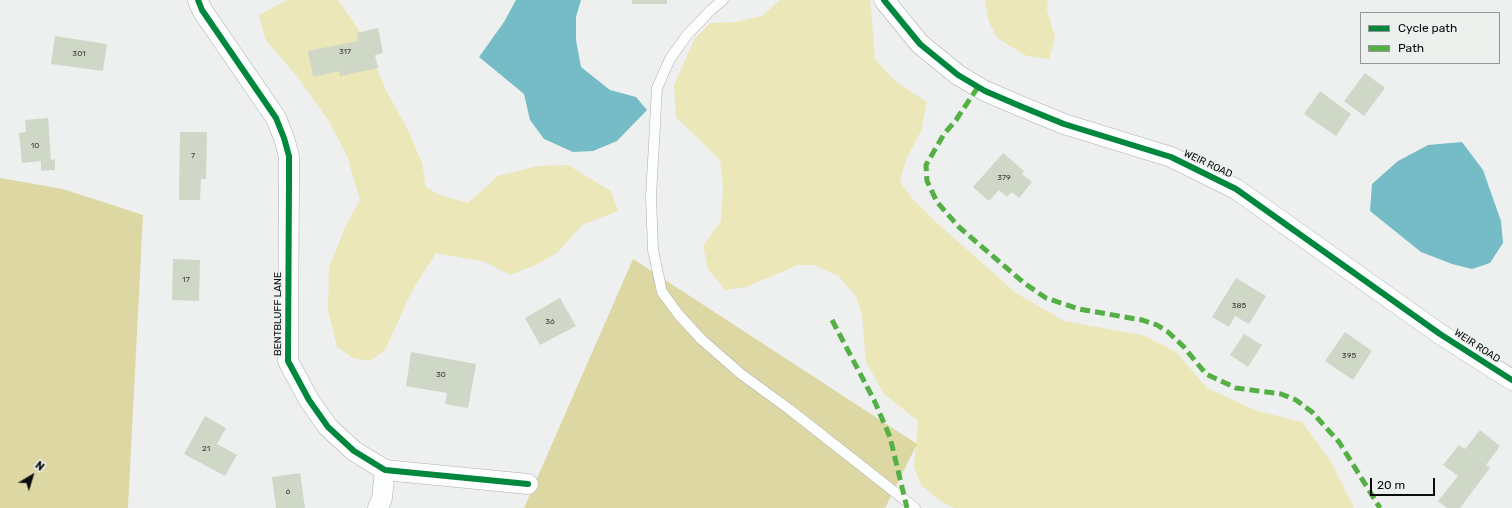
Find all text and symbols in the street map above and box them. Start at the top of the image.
legend [1360,12,1500,64]
text: Cycle path [1398,21,1457,35]
text: Path [1398,41,1424,55]
house number: 317 [339,47,351,57]
house number: 301 [72,49,86,59]
house number: 10 [31,141,39,151]
street label: WEIR ROAD [1182,147,1234,181]
house number: 7 [191,151,195,161]
house number: 379 [997,173,1011,183]
street label: BENTBLUFF LANE [272,272,284,356]
house number: 17 [182,275,190,285]
house number: 385 [1232,301,1246,311]
house number: 36 [545,317,555,327]
street label: WEIR ROAD [1452,327,1502,365]
house number: 395 [1342,351,1356,361]
house number: 30 [436,370,446,380]
house number: 21 [202,444,210,454]
north arrow [12,456,52,496]
text: N [33,459,47,474]
scale bar [1372,470,1437,496]
text: 20 m [1377,478,1405,492]
house number: 6 [286,487,290,497]

